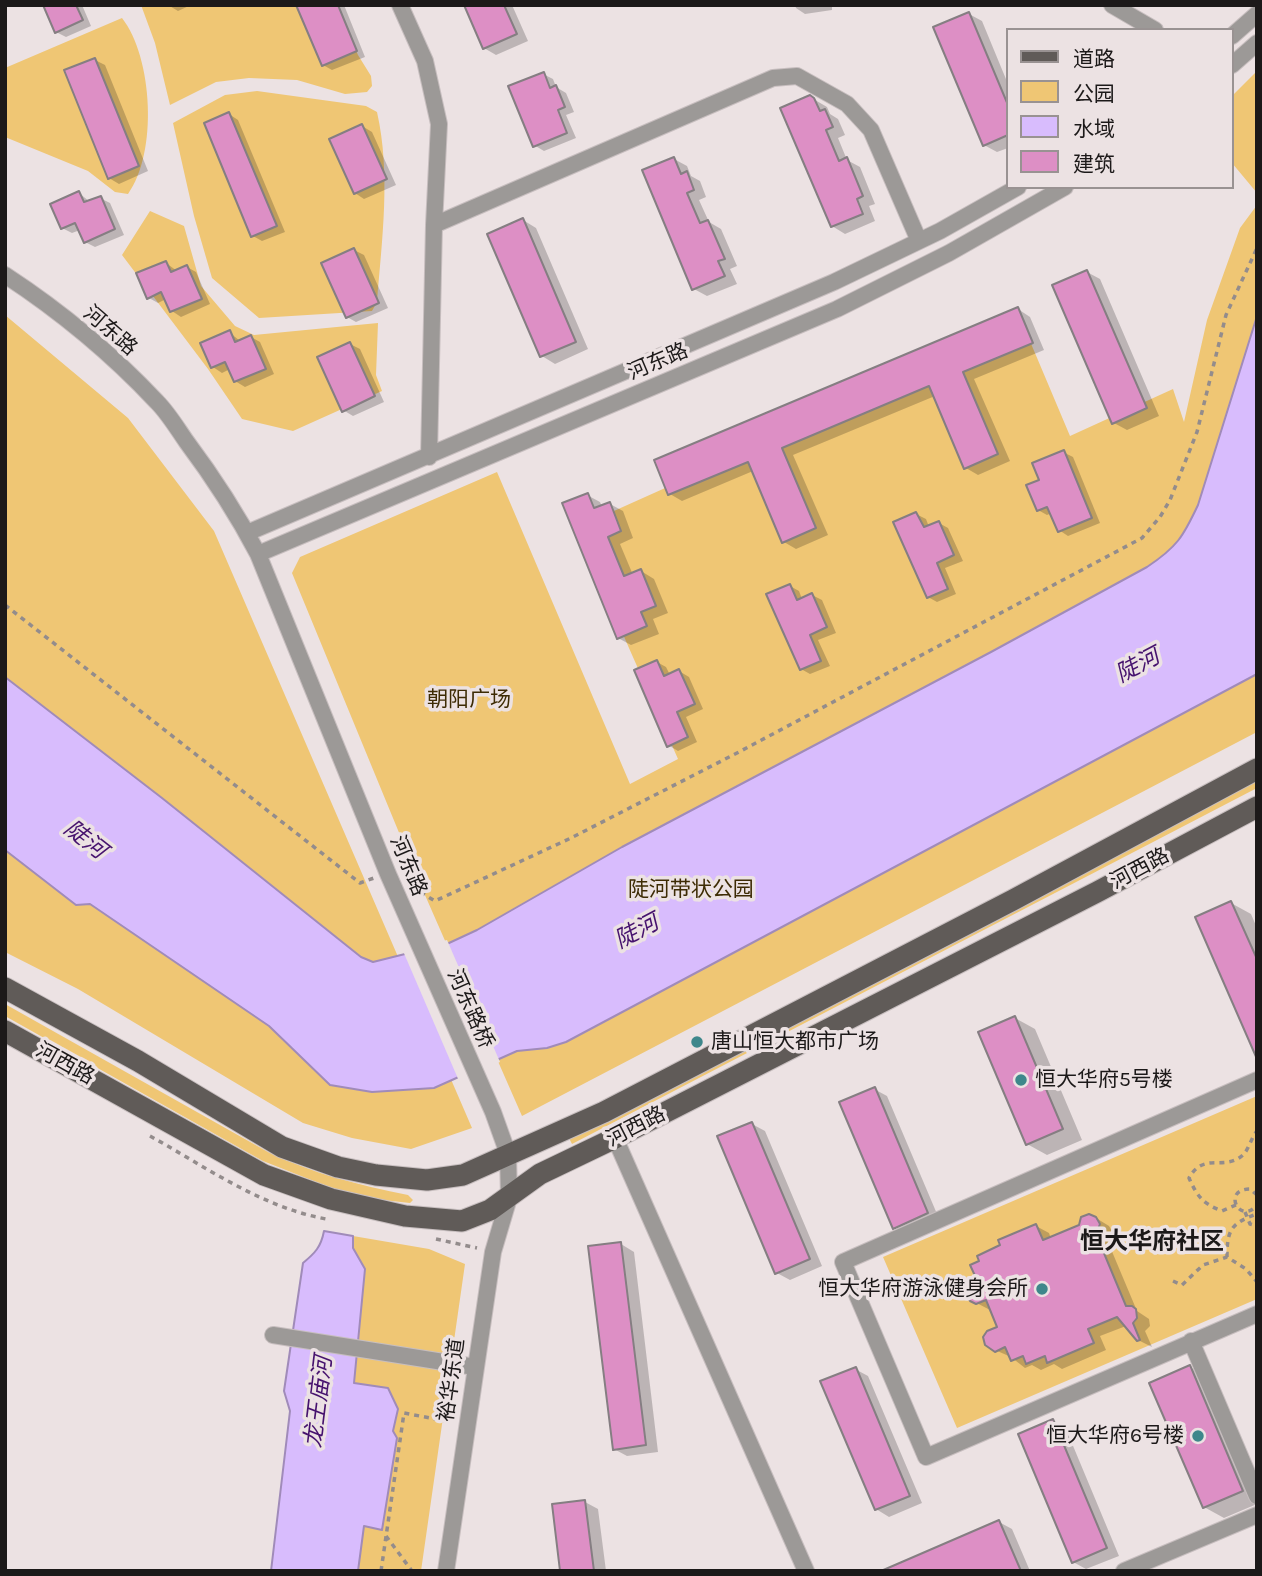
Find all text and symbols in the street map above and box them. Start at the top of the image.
legend [1006,28,1234,189]
text: 道路 [1073,47,1115,71]
text: 公园 [1073,82,1115,106]
text: 水域 [1073,117,1115,141]
text: 建筑 [1073,152,1115,176]
street label: 河东路 [78,301,142,361]
street label: 河东路 [624,338,692,386]
water label: 陡河 [1111,643,1165,689]
park label: 朝阳广场 [427,687,511,713]
water label: 陡河 [58,815,112,865]
street label: 河东路 [384,832,432,900]
street label: 河西路 [1106,843,1174,895]
park label: 陡河带状公园 [628,877,754,903]
water label: 陡河 [610,909,664,955]
street label: 河东路桥 [441,966,499,1052]
place label: 唐山恒大都市广场 [711,1029,879,1055]
marker: 唐山恒大都市广场 [689,1034,705,1050]
street label: 河西路 [31,1038,99,1090]
place label: 恒大华府5号楼 [1035,1067,1173,1093]
marker: 恒大华府5号楼 [1013,1072,1029,1088]
street label: 河西路 [602,1101,670,1153]
district label: 恒大华府社区 [1080,1228,1224,1256]
place label: 恒大华府游泳健身会所 [818,1276,1028,1302]
marker: 恒大华府游泳健身会所 [1034,1281,1050,1297]
street label: 裕华东道 [434,1337,470,1423]
water label: 龙王庙河 [300,1355,338,1449]
place label: 恒大华府6号楼 [1046,1423,1184,1449]
marker: 恒大华府6号楼 [1190,1428,1206,1444]

